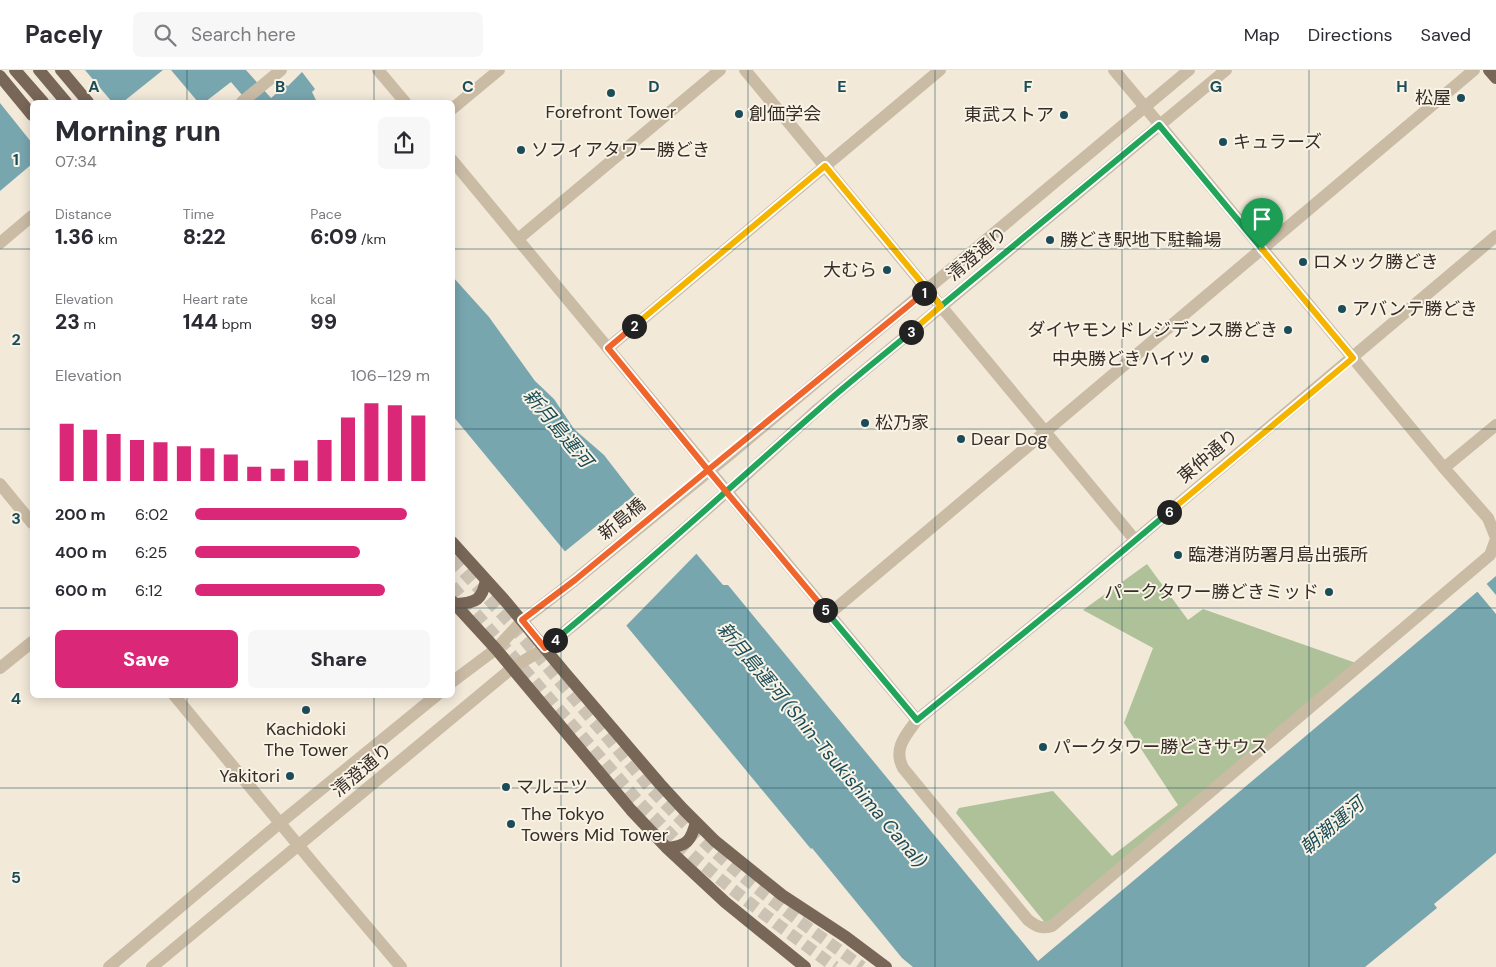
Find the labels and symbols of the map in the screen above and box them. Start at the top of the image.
text: A [88,76,100,97]
text: B [275,76,285,97]
text: C [462,76,474,97]
text: D [648,76,660,97]
text: E [837,76,847,97]
text: F [1024,76,1033,97]
text: G [1210,76,1222,97]
text: H [1396,76,1408,97]
place label: 松屋 [1415,86,1451,110]
marker: Forefront Tower [605,87,617,99]
marker: 松屋 [1455,92,1467,104]
place label: Forefront Tower [546,100,677,124]
place label: 創価学会 [749,102,821,126]
place label: 東武ストア [964,103,1054,127]
marker: 創価学会 [733,108,745,120]
marker: 東武ストア [1058,109,1070,121]
place label: キュラーズ [1233,130,1322,154]
marker: キュラーズ [1217,136,1229,148]
place label: ソフィアタワー勝どき [531,138,710,162]
marker: ソフィアタワー勝どき [515,144,527,156]
text: 1 [13,149,19,170]
pin [1241,198,1283,249]
street label: 清澄通り [942,222,1012,286]
place label: 勝どき駅地下駐輪場 [1060,228,1221,252]
marker: 勝どき駅地下駐輪場 [1044,234,1056,246]
place label: ロメック勝どき [1313,250,1438,274]
marker: ロメック勝どき [1297,256,1309,268]
place label: 大むら [823,258,877,282]
marker: 大むら [881,264,893,276]
pin: 1 [912,280,936,306]
place label: アバンテ勝どき [1352,297,1478,321]
marker: アバンテ勝どき [1336,303,1348,315]
pin: 2 [622,314,646,338]
place label: ダイヤモンドレジデンス勝どき [1027,318,1278,342]
pin: 3 [898,320,924,344]
marker: ダイヤモンドレジデンス勝どき [1282,324,1294,336]
text: 2 [11,329,21,350]
place label: 中央勝どきハイツ [1052,347,1195,371]
marker: 中央勝どきハイツ [1199,353,1211,365]
water label: 新月島運河 [518,384,601,475]
place label: 松乃家 [875,411,929,435]
marker: 松乃家 [859,417,871,429]
street label: 東仲通り [1173,424,1243,488]
place label: Dear Dog [971,427,1048,451]
marker: Dear Dog [955,433,967,445]
street label: 新島橋 [593,493,651,545]
pin: 6 [1156,500,1182,524]
text: 3 [11,508,21,529]
place label: 臨港消防署月島出張所 [1188,543,1368,567]
marker: 臨港消防署月島出張所 [1172,549,1184,561]
place label: パークタワー勝どきミッド [1104,580,1319,604]
marker: パークタワー勝どきミッド [1323,586,1335,598]
pin: 5 [812,598,838,622]
water label: 新月島運河 (Shin-Tsukishima Canal) [712,617,932,873]
pin: 4 [542,628,568,652]
text: 4 [11,688,21,709]
marker: Kachidoki The Tower [300,704,312,716]
place label: Kachidoki The Tower [264,717,349,762]
place label: パークタワー勝どきサウス [1053,735,1268,759]
street label: 清澄通り [327,738,397,802]
marker: パークタワー勝どきサウス [1037,741,1049,753]
place label: Yakitori [219,764,280,788]
marker: Yakitori [284,770,296,782]
place label: マルエツ [516,775,588,799]
marker: マルエツ [500,781,512,793]
water label: 朝潮運河 [1295,789,1372,860]
place label: The Tokyo Towers Mid Tower [521,802,669,847]
marker: The Tokyo Towers Mid Tower [505,818,517,830]
text: 5 [11,867,21,888]

